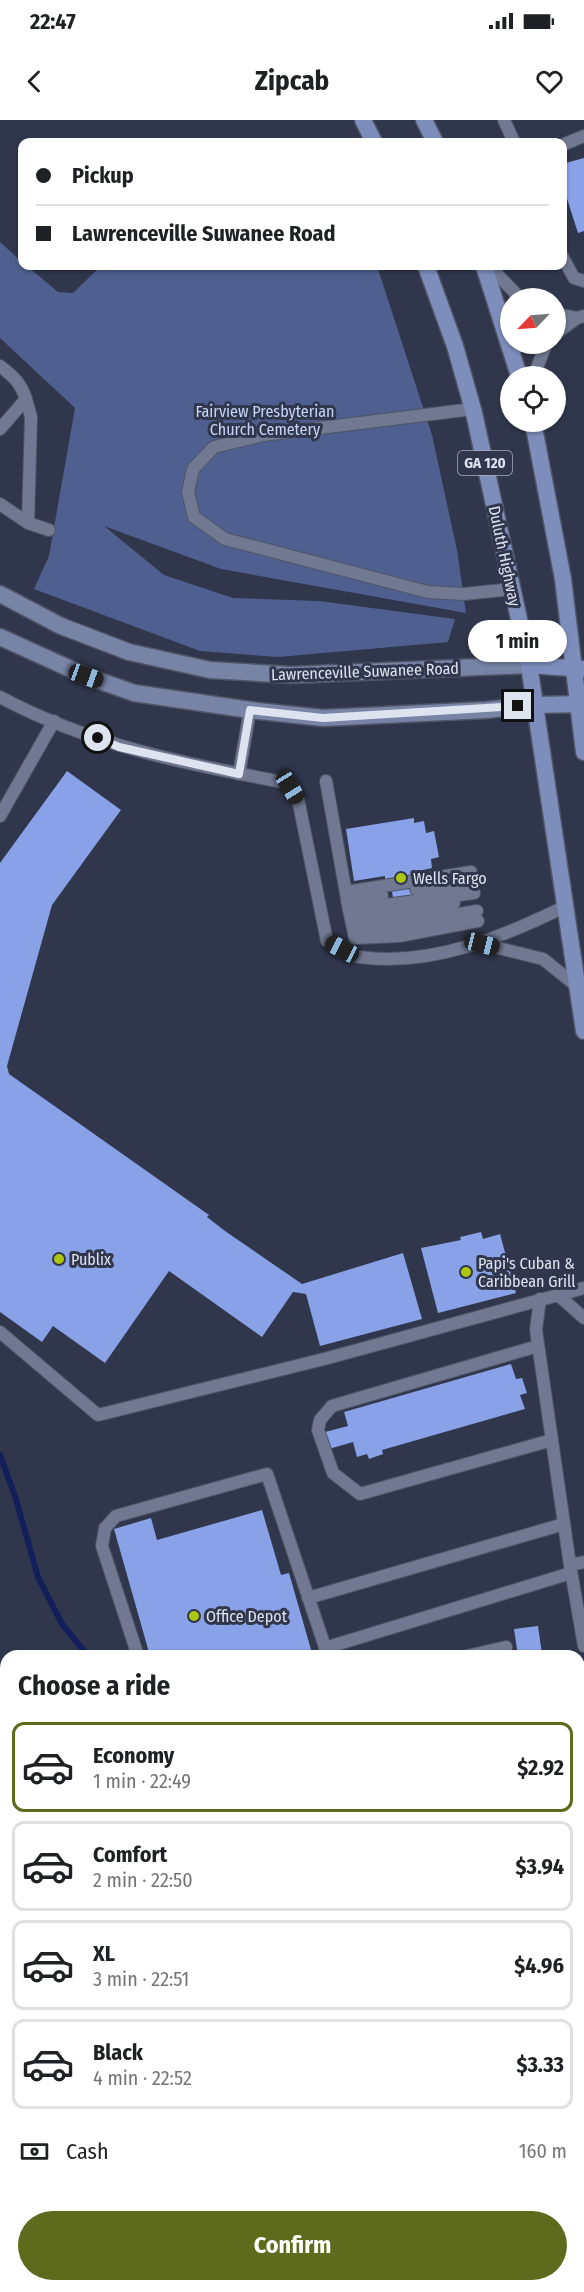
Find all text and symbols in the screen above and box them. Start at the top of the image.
text: 22:47 [30,8,76,35]
icon: back [18,65,51,98]
text: Zipcab [255,65,329,97]
icon: heart [533,65,566,98]
text: Pickup [72,162,134,189]
text: Lawrenceville Suwanee Road [72,220,335,247]
north arrow [500,288,566,354]
map controls [500,288,566,432]
button: locate [500,366,566,432]
park label: Fairview Presbyterian Church Cemetery [195,402,335,439]
road number: GA 120 [458,451,512,475]
street label: Duluth Highway [485,504,525,609]
callout: 1 min [468,619,568,661]
text: 1 min [496,629,539,653]
street label: Lawrenceville Suwanee Road [271,659,459,684]
car [66,661,106,691]
route end [504,692,531,719]
route start [84,724,111,751]
car [273,767,307,807]
place label: Wells Fargo [413,869,487,888]
marker: Wells Fargo [394,871,408,885]
car [462,931,502,957]
car [322,933,362,965]
place label: Publix [71,1250,111,1269]
marker: Publix [52,1252,66,1266]
place label: Papi's Cuban & Caribbean Grill [478,1254,575,1291]
marker: Papi's Cuban & Caribbean Grill [459,1265,473,1279]
place label: Office Depot [206,1607,288,1626]
marker: Office Depot [187,1609,201,1623]
text: Choose a ride [18,1670,170,1702]
icon: car [21,1740,75,1794]
text: Economy [93,1742,174,1769]
text: $2.92 [517,1754,564,1781]
text: 1 min · 22:49 [93,1769,191,1793]
icon: car [21,1839,75,1893]
text: Comfort [93,1841,167,1868]
text: $3.94 [516,1853,564,1880]
text: 2 min · 22:50 [93,1868,193,1892]
icon: car [21,1938,75,1992]
text: XL [93,1940,115,1967]
text: $4.96 [514,1952,564,1979]
text: 3 min · 22:51 [93,1967,189,1991]
icon: car [21,2037,75,2091]
text: Black [93,2039,143,2066]
text: $3.33 [516,2051,564,2078]
text: 4 min · 22:52 [93,2066,192,2090]
icon: cash [18,2135,51,2168]
text: Cash [66,2138,109,2165]
text: 160 m [519,2139,567,2163]
button: Confirm [18,2211,567,2280]

